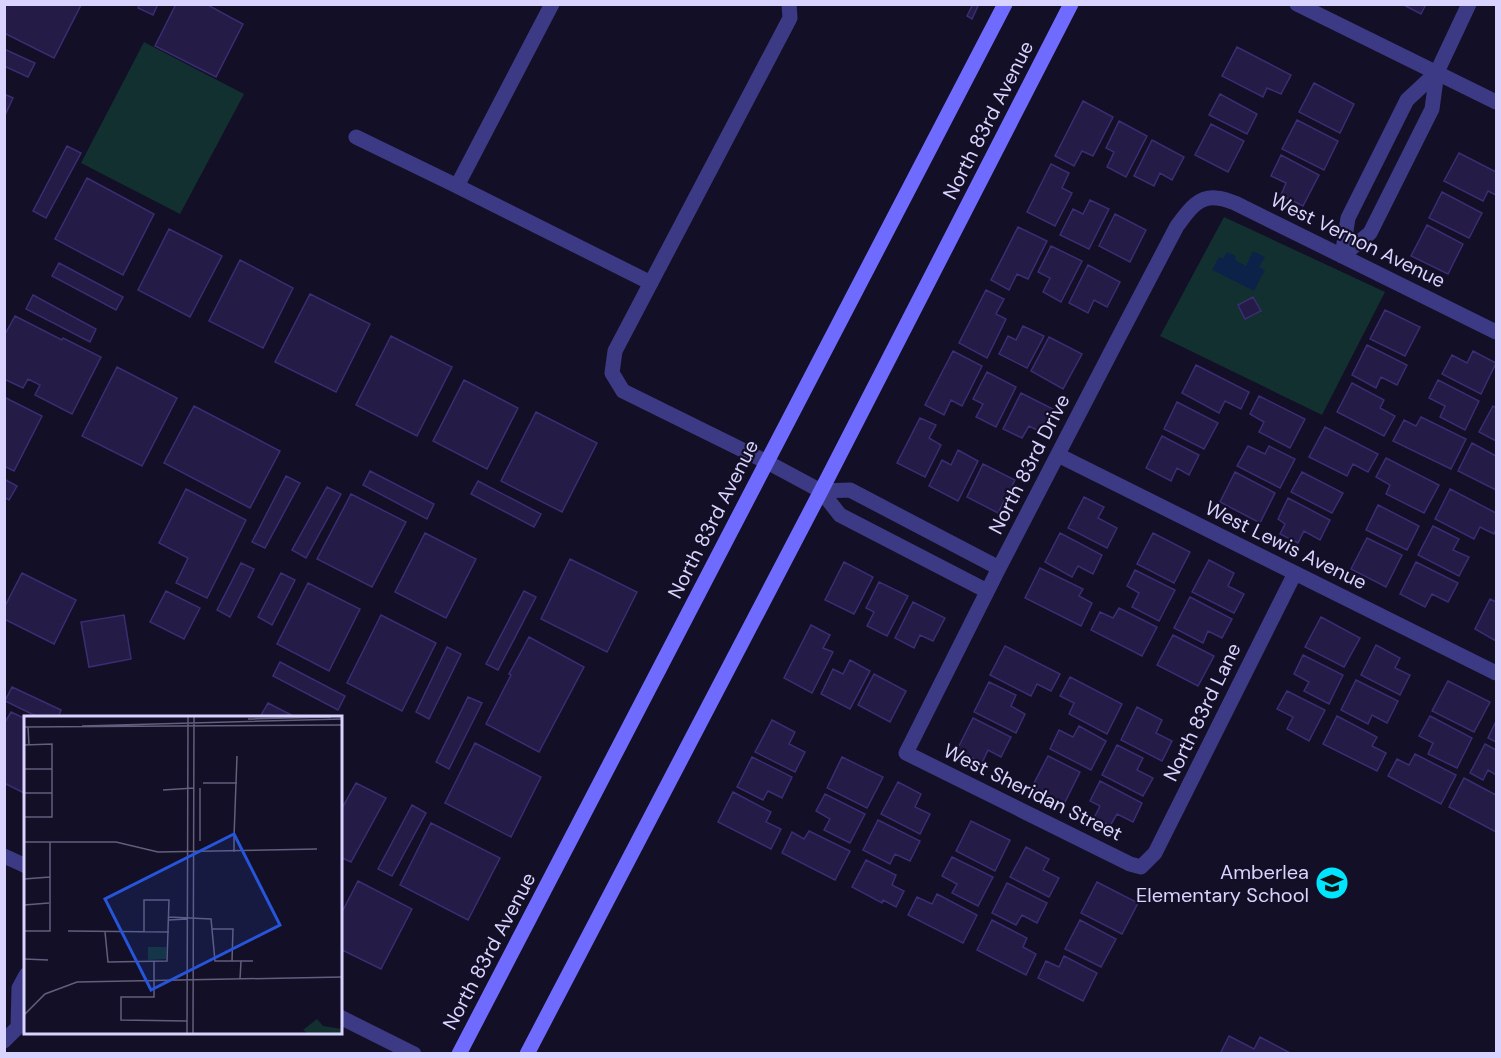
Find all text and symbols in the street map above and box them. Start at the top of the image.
street label: North 83rd Avenue [937,36,1039,204]
street label: West Vernon Avenue [1266,186,1450,294]
street label: North 83rd Drive [982,390,1076,538]
street label: North 83rd Avenue [662,435,764,603]
street label: West Lewis Avenue [1201,495,1371,595]
street label: North 83rd Lane [1157,638,1247,786]
inset map [24,716,342,1034]
street label: West Sheridan Street [939,737,1127,847]
place label: Amberlea Elementary School [1136,859,1309,908]
school or university icon: Amberlea Elementary School [1314,865,1350,901]
street label: North 83rd Avenue [437,868,541,1034]

